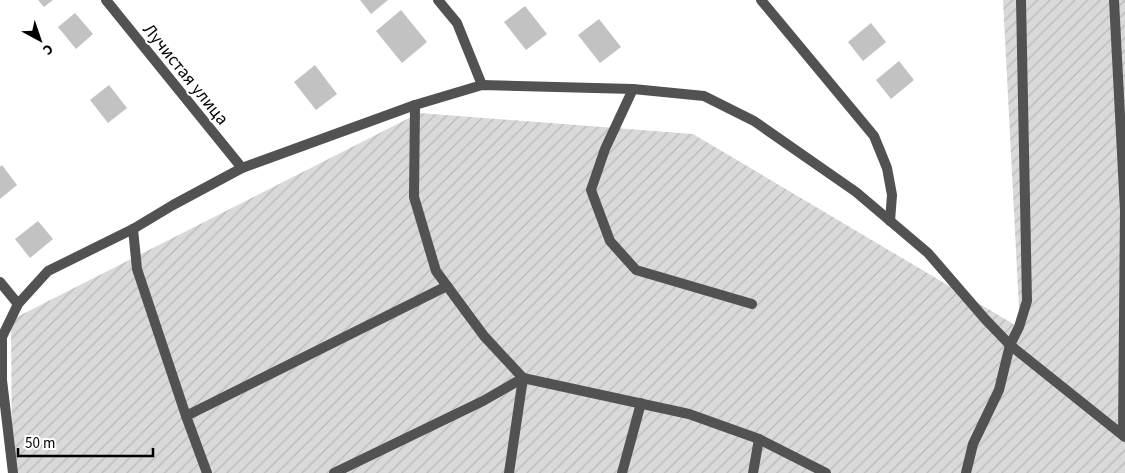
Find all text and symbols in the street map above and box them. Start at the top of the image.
north arrow [15,15,65,65]
street label: Лучистая улица [137,18,234,130]
text: С [38,39,57,59]
scale bar [18,426,152,458]
text: 50 m [25,433,55,454]

